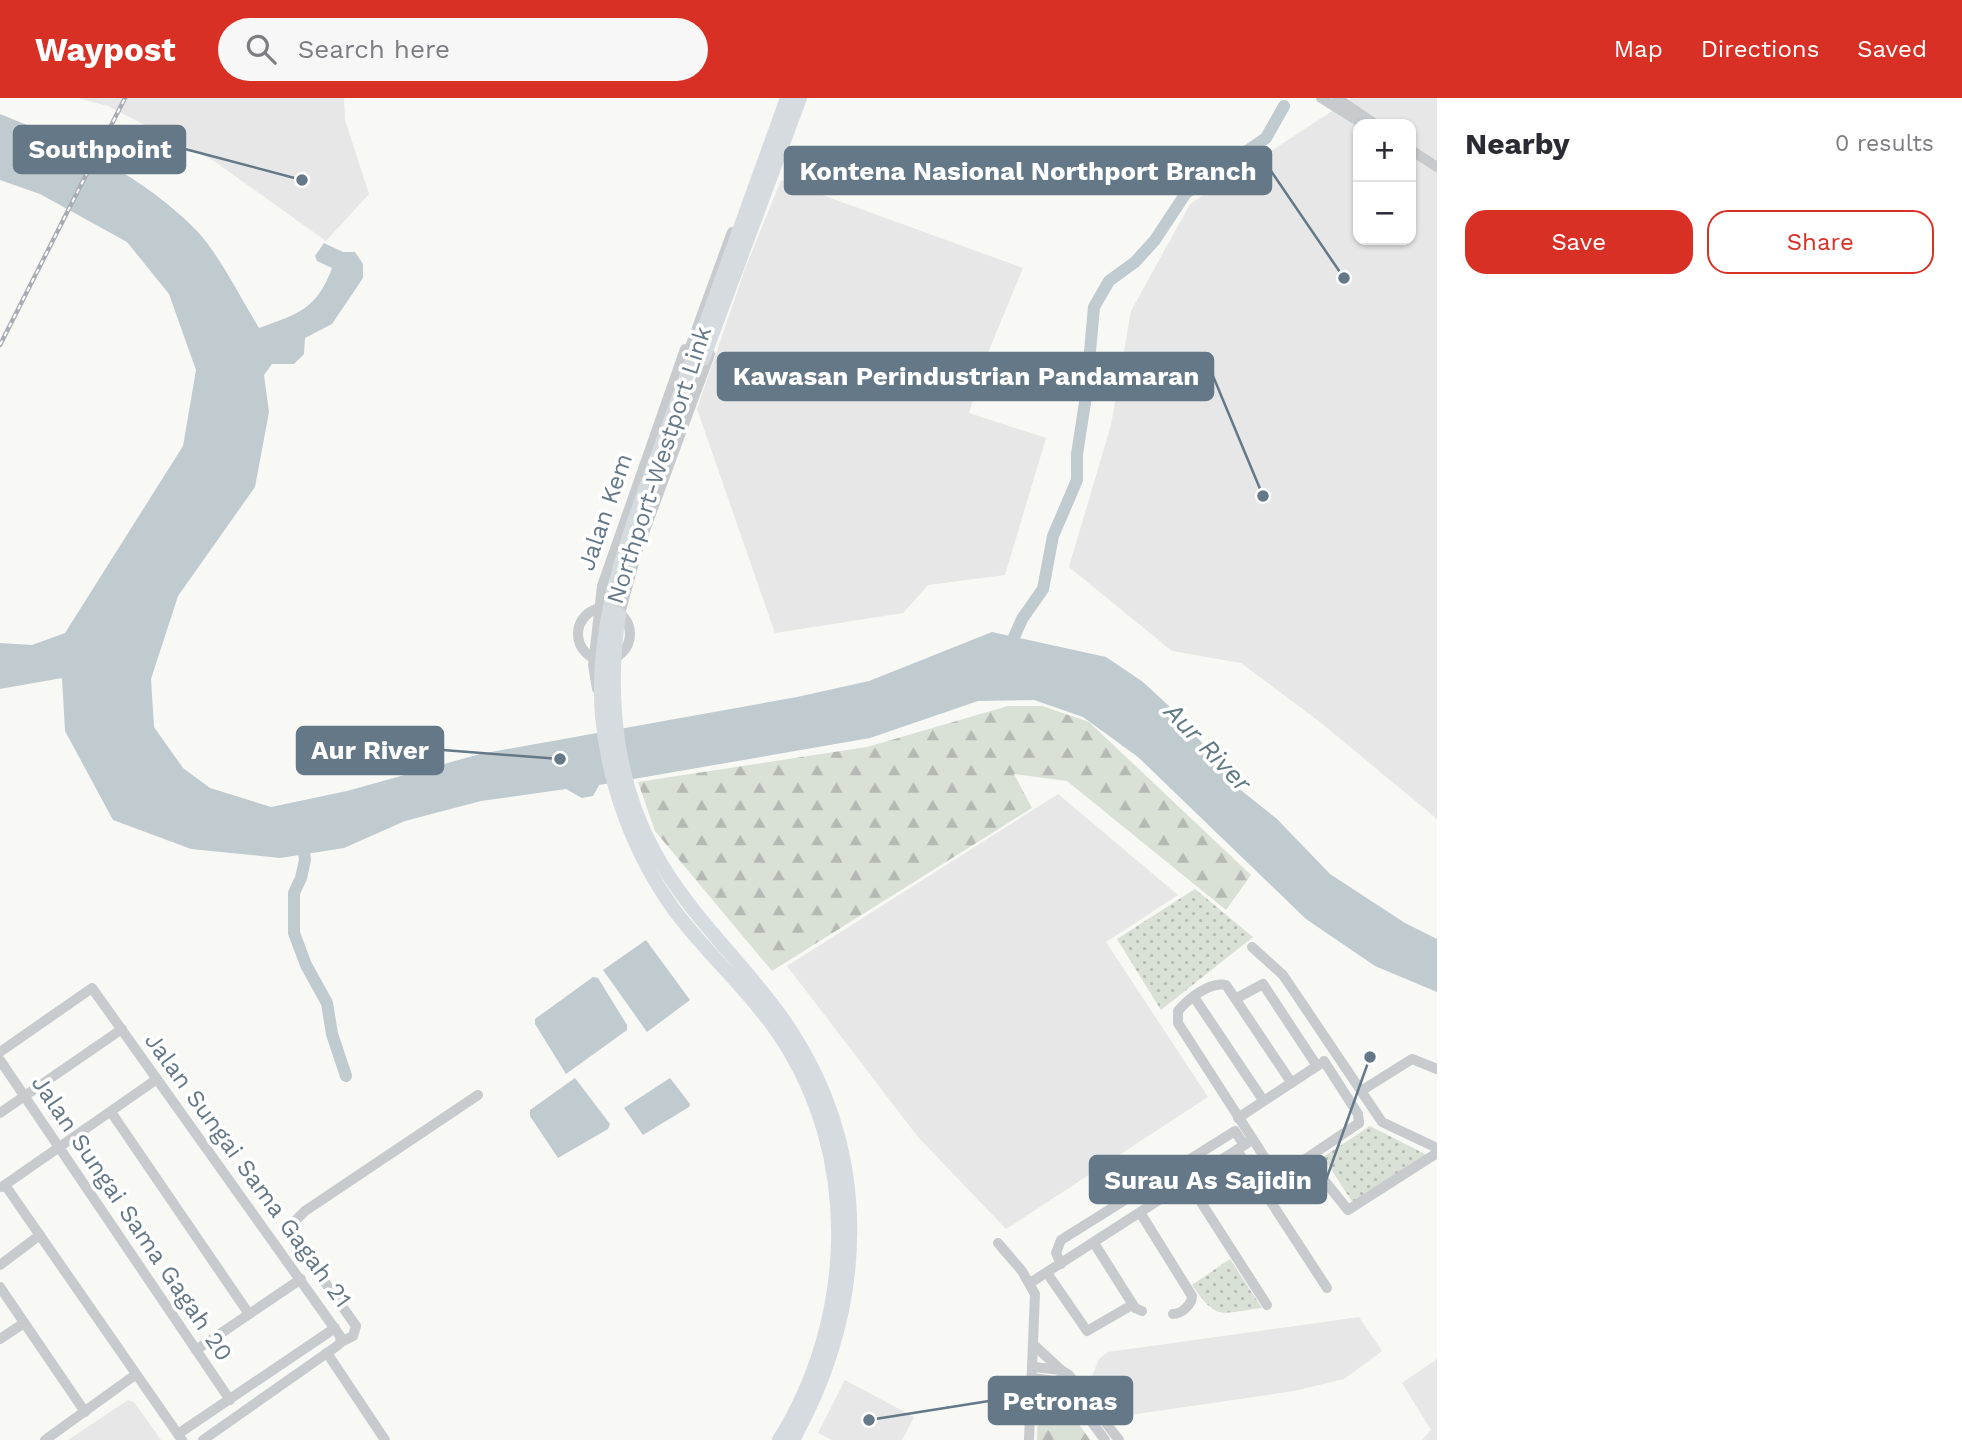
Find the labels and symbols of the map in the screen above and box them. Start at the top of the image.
callout: Southpoint [14,126,185,173]
text: Southpoint [28,134,172,164]
callout: Kontena Nasional Northport Branch [785,147,1271,194]
text: Kontena Nasional Northport Branch [799,156,1257,186]
street label: Northport-Westport Link [601,322,717,607]
callout: Kawasan Perindustrian Pandamaran [718,353,1213,400]
text: Kawasan Perindustrian Pandamaran [733,361,1199,391]
street label: Jalan Kem [572,450,638,574]
water label: Aur River [1158,696,1258,798]
callout: Aur River [297,727,443,774]
text: Aur River [311,735,430,765]
street label: Jalan Sungai Sama Gagah 21 [139,1027,357,1313]
street label: Jalan Sungai Sama Gagah 20 [26,1070,238,1366]
callout: Surau As Sajidin [1090,1156,1326,1203]
text: Surau As Sajidin [1104,1165,1312,1195]
callout: Petronas [989,1377,1132,1424]
text: Petronas [1003,1386,1118,1416]

